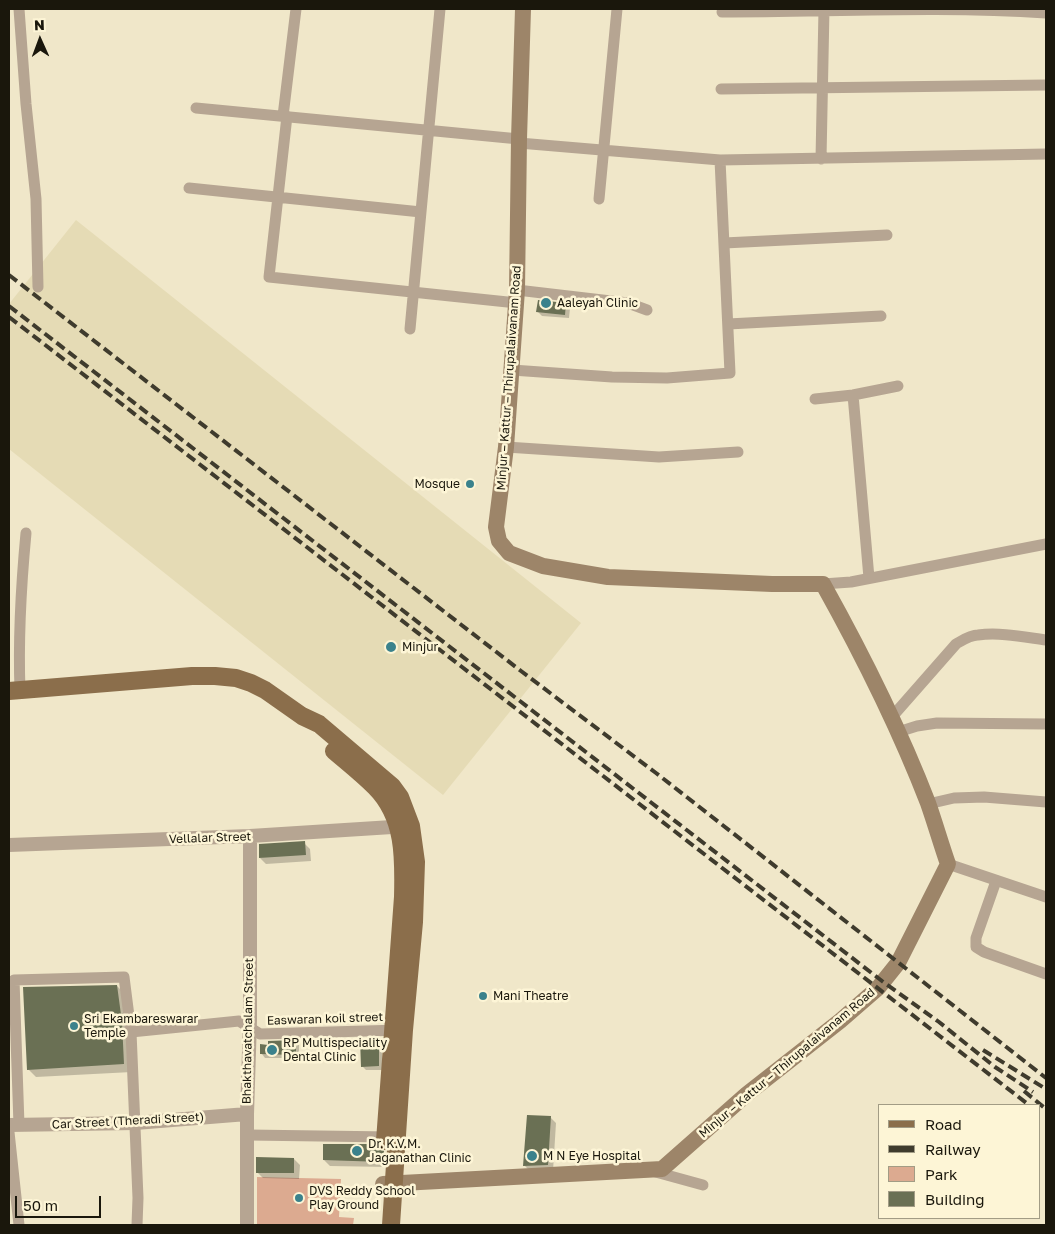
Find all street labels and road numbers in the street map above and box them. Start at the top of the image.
street label: Minjur – Kattur – Thirupalaivanam Road [494,265,524,491]
street label: Vellalar Street [168,829,252,847]
street label: Bhakthavatchalam Street [240,958,256,1104]
street label: Minjur – Kattur – Thirupalaivanam Road [696,985,878,1141]
street label: Easwaran koil street [267,1010,383,1028]
street label: Car Street (Theradi Street) [51,1110,205,1132]

